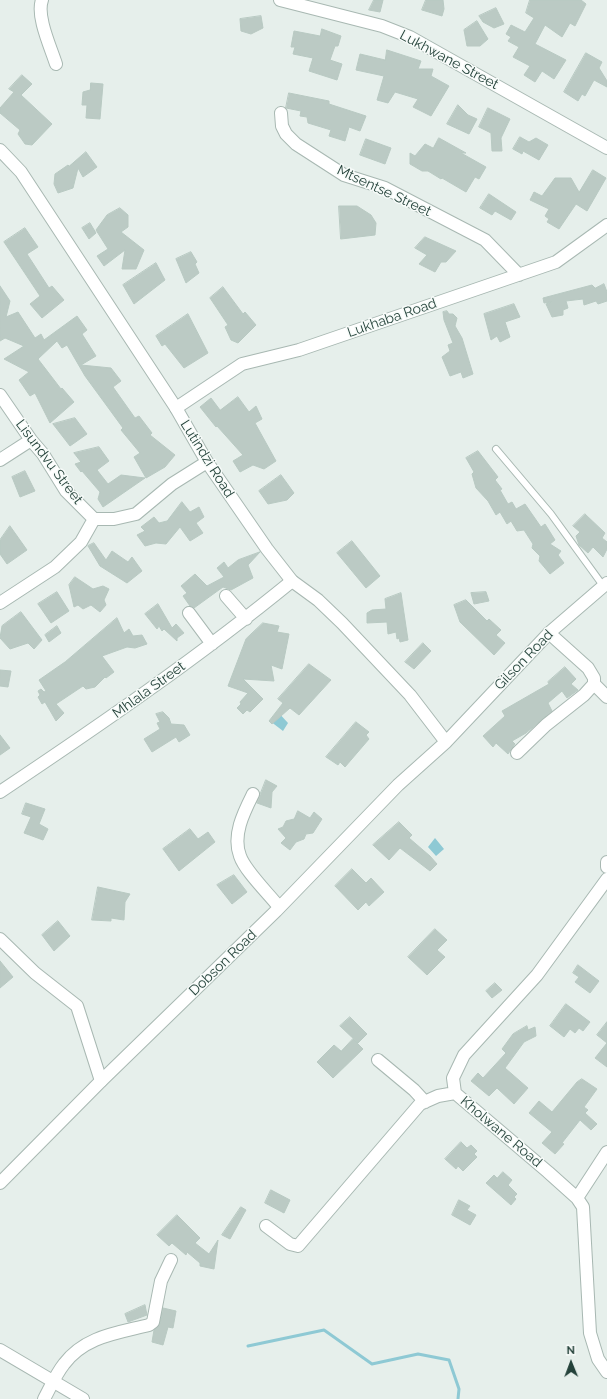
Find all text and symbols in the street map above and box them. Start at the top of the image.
street label: Lukhwane Street [397,27,501,93]
street label: Mtsentse Street [334,162,434,220]
street label: Lukhaba Road [345,295,439,341]
street label: Lisundvu Street [12,416,86,508]
street label: Lutindzi Road [177,417,237,501]
street label: Gilson Road [491,626,557,694]
street label: Mhlala Street [109,658,189,722]
street label: Dobson Road [186,927,260,999]
street label: Kholwane Road [457,1093,545,1171]
north arrow [551,1343,591,1383]
text: N [566,1344,575,1357]

